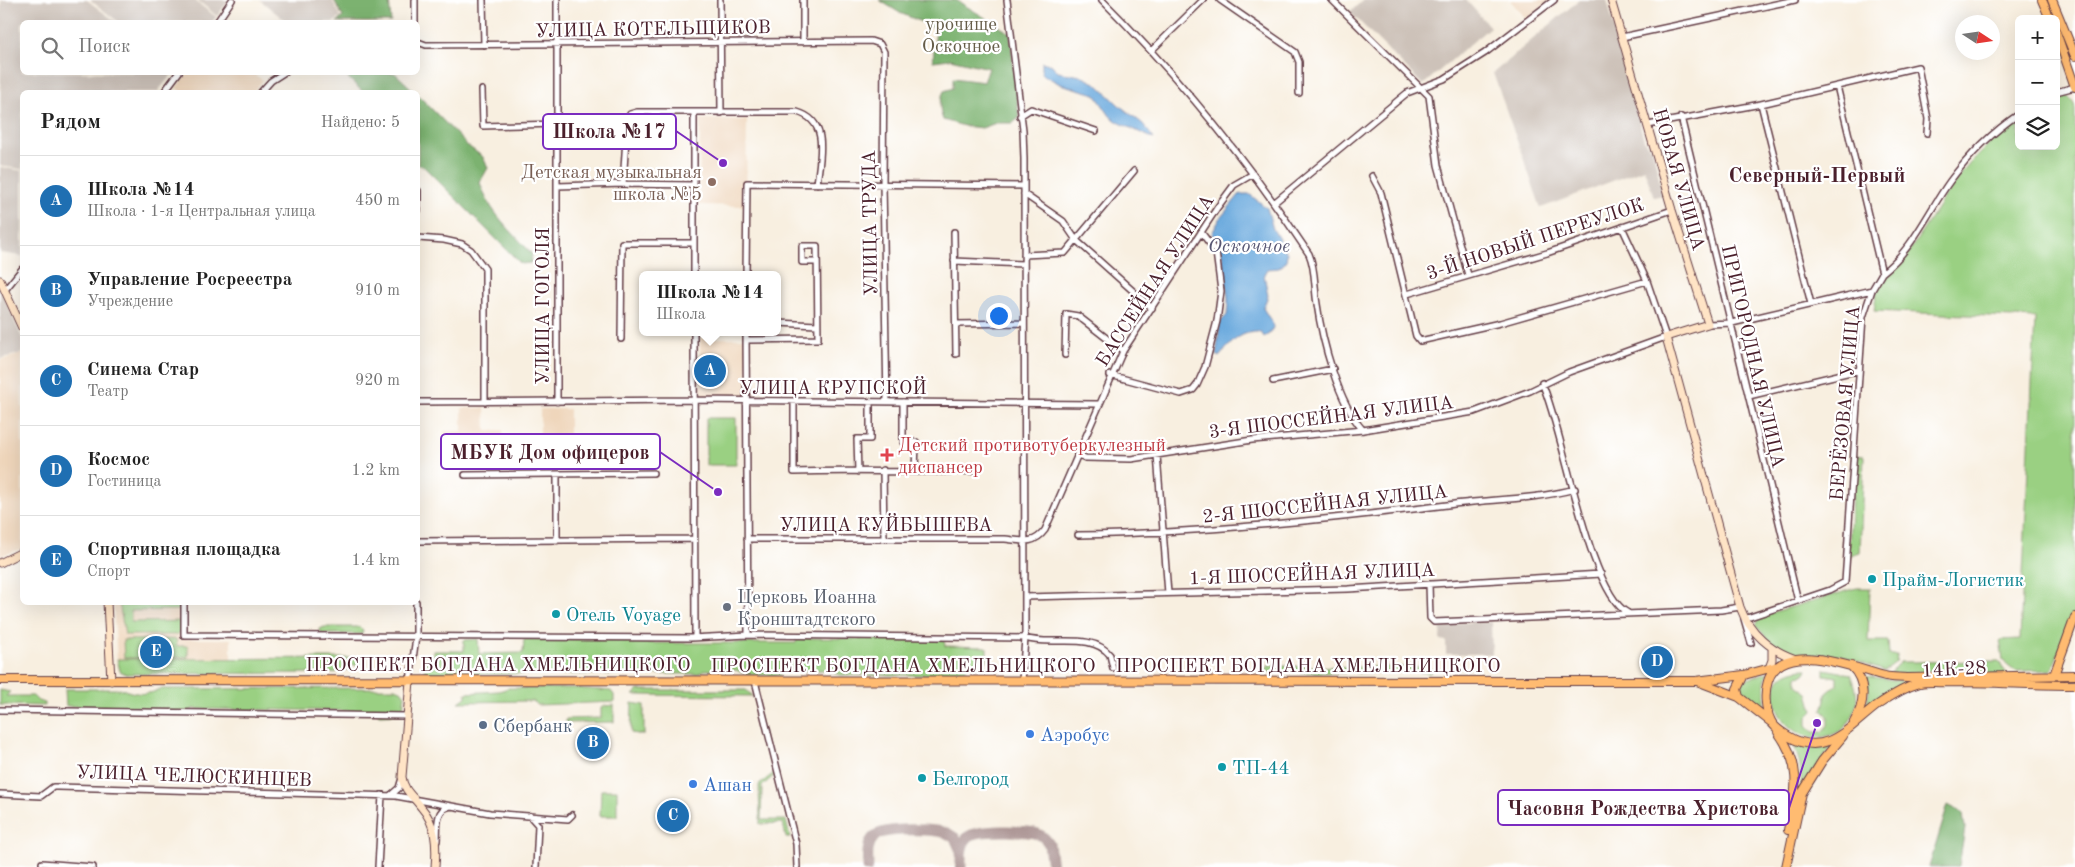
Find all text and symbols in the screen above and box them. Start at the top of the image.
north arrow [1955,15,2000,60]
map controls [2015,15,2060,150]
button: + [2015,15,2060,60]
park label: урочище Оскочное [922,16,1000,57]
street label: УЛИЦА КОТЕЛЬЩИКОВ [535,19,771,42]
search box [20,20,420,75]
icon: search [38,34,66,62]
text: Поиск [78,38,130,57]
button: − [2015,60,2060,105]
button: layers [2015,105,2060,150]
street label: НОВАЯ УЛИЦА [1648,106,1707,253]
text: Рядом [40,112,101,133]
callout: Школа №17 [543,114,676,149]
text: Найдено: 5 [321,115,400,131]
text: Школа №17 [552,123,666,143]
street label: УЛИЦА ТРУДА [861,150,882,296]
place label: Детская музыкальная школа №5 [521,164,702,205]
district label: Северный-Первый [1729,166,1905,187]
marker: Детская музыкальная школа №5 [706,176,718,188]
text: Школа №14 [87,181,195,200]
street label: БАССЕЙНАЯ УЛИЦА [1090,189,1219,371]
street label: 3-Й НОВЫЙ ПЕРЕУЛОК [1424,192,1647,285]
text: A [50,193,62,209]
text: 450 m [355,193,400,209]
text: Школа · 1-я Центральная улица [87,204,316,220]
street label: УЛИЦА ГОГОЛЯ [535,227,554,385]
water label: Оскочное [1208,237,1290,257]
street label: ПРИГОРОДНАЯ УЛИЦА [1717,243,1787,471]
text: Управление Росреестра [87,271,292,290]
popup [639,271,781,336]
text: B [50,283,62,299]
text: 910 m [355,283,400,299]
text: Школа №14 [656,284,764,303]
text: Учреждение [87,294,173,310]
your location [986,303,1012,329]
street label: БЕРЁЗОВАЯ УЛИЦА [1825,304,1865,502]
text: Школа [656,307,706,323]
pin: A [694,352,726,390]
text: Синема Стар [87,361,199,380]
text: C [51,373,61,389]
text: 920 m [355,373,400,389]
street label: УЛИЦА КРУПСКОЙ [739,376,927,399]
text: Театр [87,384,128,400]
street label: 3-Я ШОССЕЙНАЯ УЛИЦА [1207,390,1455,443]
callout: МБУК Дом офицеров [441,434,660,469]
place label: Детский противотуберкулезный диспансер [898,437,1166,478]
text: МБУК Дом офицеров [451,444,649,464]
marker: Детский противотуберкулезный диспансер [880,448,894,462]
text: Космос [87,451,150,470]
text: D [50,463,62,479]
text: 1.2 km [351,463,400,479]
text: Гостиница [87,474,161,490]
street label: 2-Я ШОССЕЙНАЯ УЛИЦА [1201,479,1449,528]
street label: УЛИЦА КУЙБЫШЕВА [779,513,993,536]
text: Спортивная площадка [87,541,281,560]
text: E [50,553,62,569]
text: 1.4 km [351,553,400,569]
street label: 1-Я ШОССЕЙНАЯ УЛИЦА [1189,558,1436,589]
text: Спорт [87,564,130,580]
place label: Прайм-Логистик [1882,572,2025,591]
marker: Прайм-Логистик [1866,573,1878,585]
place label: Церковь Иоанна Кронштадтского [737,589,877,630]
marker: Церковь Иоанна Кронштадтского [721,601,733,613]
place label: Отель Voyage [566,607,681,626]
marker: Отель Voyage [550,608,562,620]
pin: E [140,633,172,671]
pin: D [1641,643,1673,681]
street label: ПРОСПЕКТ БОГДАНА ХМЕЛЬНИЦКОГО [305,657,691,676]
street label: ПРОСПЕКТ БОГДАНА ХМЕЛЬНИЦКОГО [710,658,1096,677]
street label: ПРОСПЕКТ БОГДАНА ХМЕЛЬНИЦКОГО [1115,658,1501,677]
street label: 14К-28 [1921,659,1987,682]
place label: Сбербанк [493,718,573,737]
marker: Сбербанк [477,719,489,731]
pin: B [577,724,609,762]
place label: Аэробус [1040,727,1109,746]
marker: Аэробус [1024,728,1036,740]
place label: ТП-44 [1232,760,1290,779]
marker: ТП-44 [1216,761,1228,773]
street label: УЛИЦА ЧЕЛЮСКИНЦЕВ [76,764,312,791]
place label: Белгород [932,771,1009,790]
marker: Белгород [916,772,928,784]
place label: Ашан [703,777,752,796]
marker: Ашан [687,778,699,790]
callout: Часовня Рождества Христова [1498,790,1789,825]
pin: C [657,797,689,835]
text: Часовня Рождества Христова [1507,800,1779,820]

